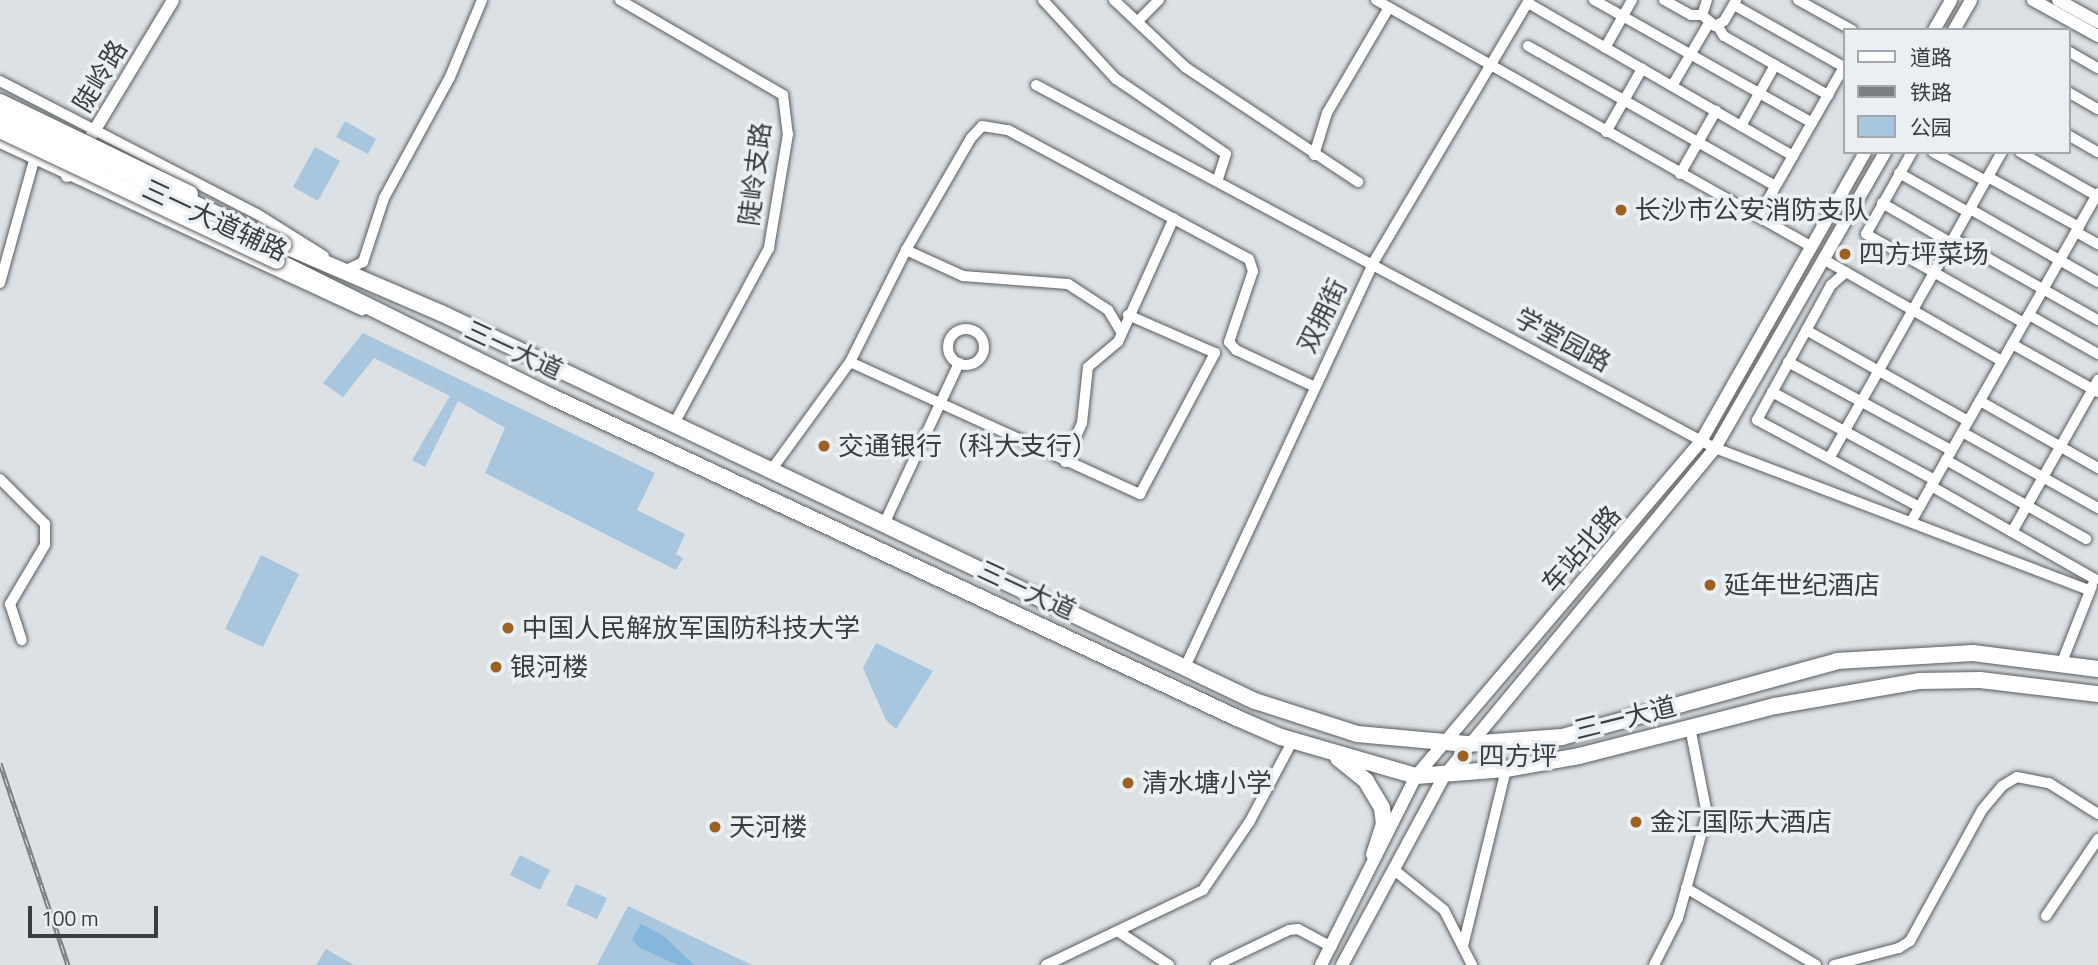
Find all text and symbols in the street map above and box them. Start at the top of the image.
legend [1842,28,2070,154]
street label: 陡岭路 [67,35,133,117]
text: 道路 [1910,41,1952,73]
text: 铁路 [1910,76,1952,108]
text: 公园 [1910,111,1952,143]
street label: 陡岭支路 [733,120,777,228]
street label: 三一大道辅路 [138,173,292,267]
place label: 长沙市公安消防支队 [1635,194,1869,226]
marker: 长沙市公安消防支队 [1613,202,1629,218]
place label: 四方坪菜场 [1859,238,1989,270]
marker: 四方坪菜场 [1837,246,1853,262]
street label: 双拥街 [1291,274,1353,358]
street label: 学堂园路 [1510,302,1616,378]
street label: 三一大道 [460,314,568,386]
place label: 交通银行（科大支行） [838,430,1098,462]
marker: 交通银行（科大支行） [816,438,832,454]
street label: 车站北路 [1535,500,1627,598]
street label: 三一大道 [973,554,1081,626]
place label: 延年世纪酒店 [1724,569,1880,601]
marker: 延年世纪酒店 [1702,577,1718,593]
place label: 中国人民解放军国防科技大学 [522,612,860,644]
marker: 中国人民解放军国防科技大学 [500,620,516,636]
place label: 银河楼 [510,651,588,683]
marker: 银河楼 [488,659,504,675]
street label: 三一大道 [1571,690,1679,746]
place label: 四方坪 [1479,740,1557,772]
marker: 四方坪 [1453,746,1473,766]
place label: 清水塘小学 [1142,767,1272,799]
marker: 清水塘小学 [1120,775,1136,791]
place label: 金汇国际大酒店 [1650,806,1832,838]
place label: 天河楼 [729,811,807,843]
marker: 金汇国际大酒店 [1628,814,1644,830]
marker: 天河楼 [707,819,723,835]
scale bar [32,892,161,936]
text: 100 m [41,902,98,934]

